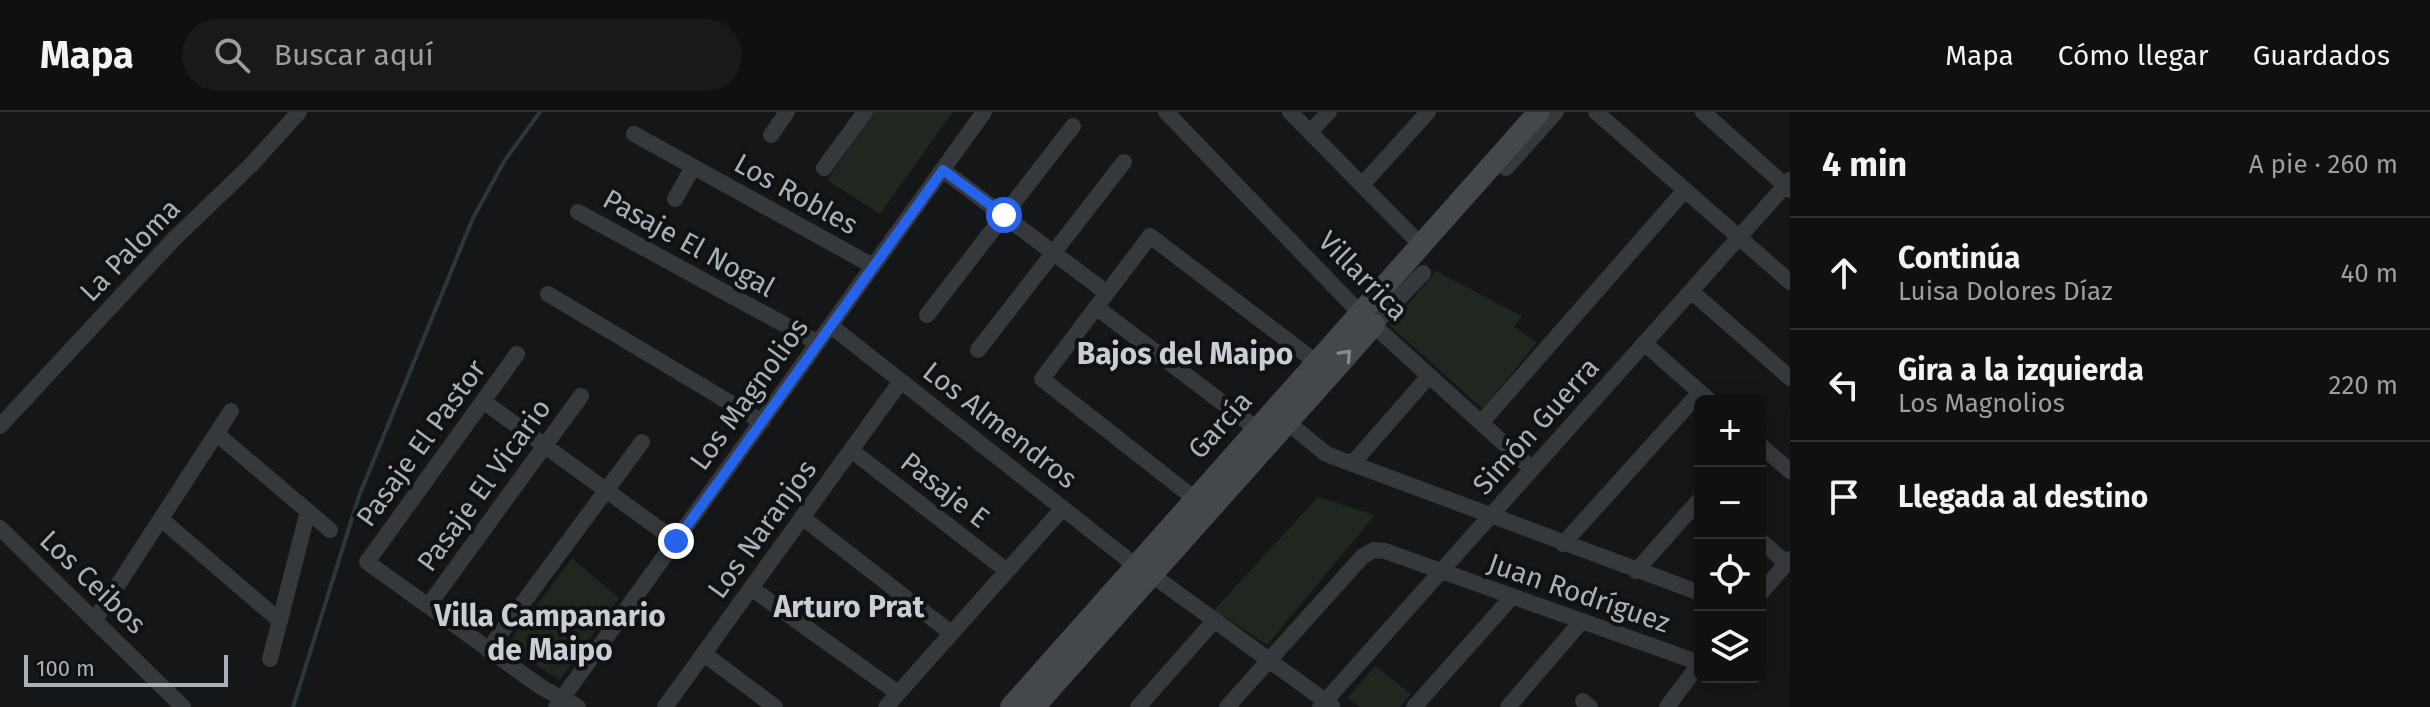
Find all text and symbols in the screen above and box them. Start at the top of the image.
search box [182,19,742,91]
text: Mapa [40,32,134,78]
icon: search [210,33,254,77]
text: Buscar aquí [274,37,434,73]
text: Mapa [1945,39,2014,72]
text: Cómo llegar [2058,39,2209,72]
text: Guardados [2253,39,2390,72]
text: 4 min [1822,144,1907,185]
street label: Los Robles [729,147,863,241]
text: A pie · 260 m [2249,149,2398,180]
street label: Pasaje El Nogal [597,182,781,304]
street label: La Paloma [73,192,187,308]
route start [986,197,1022,233]
street label: Villarrica [1311,224,1415,328]
text: Continúa [1898,240,2020,276]
icon: ahead [1822,251,1866,295]
text: 40 m [2340,258,2398,289]
text: Luisa Dolores Díaz [1898,276,2113,307]
street label: Los Magnolios [683,312,815,476]
district label: Bajos del Maipo [1077,336,1293,372]
one-way arrow [1336,350,1350,365]
street label: Simón Guerra [1466,351,1606,501]
text: Gira a la izquierda [1898,352,2144,388]
street label: Pasaje El Pastor [349,353,493,533]
street label: Los Almendros [916,355,1084,495]
icon: left [1822,363,1866,407]
text: 220 m [2329,370,2398,401]
street label: García [1181,384,1259,466]
text: Los Magnolios [1898,388,2065,419]
street label: Pasaje El Vicario [410,392,558,578]
map controls [1694,395,1766,683]
button: + [1694,395,1766,467]
street label: Pasaje E [894,445,996,535]
street label: Los Naranjos [701,453,823,605]
button: − [1694,467,1766,539]
icon: arrive [1822,475,1866,519]
text: Llegada al destino [1898,479,2148,515]
street label: Los Ceibos [33,523,153,641]
route end [658,523,694,559]
button: locate [1694,539,1766,611]
street label: Juan Rodríguez [1484,546,1674,640]
district label: Arturo Prat [773,589,925,625]
district label: Villa Campanario de Maipo [433,598,666,668]
button: layers [1694,611,1766,683]
scale bar [24,651,228,687]
text: 100 m [36,655,95,682]

